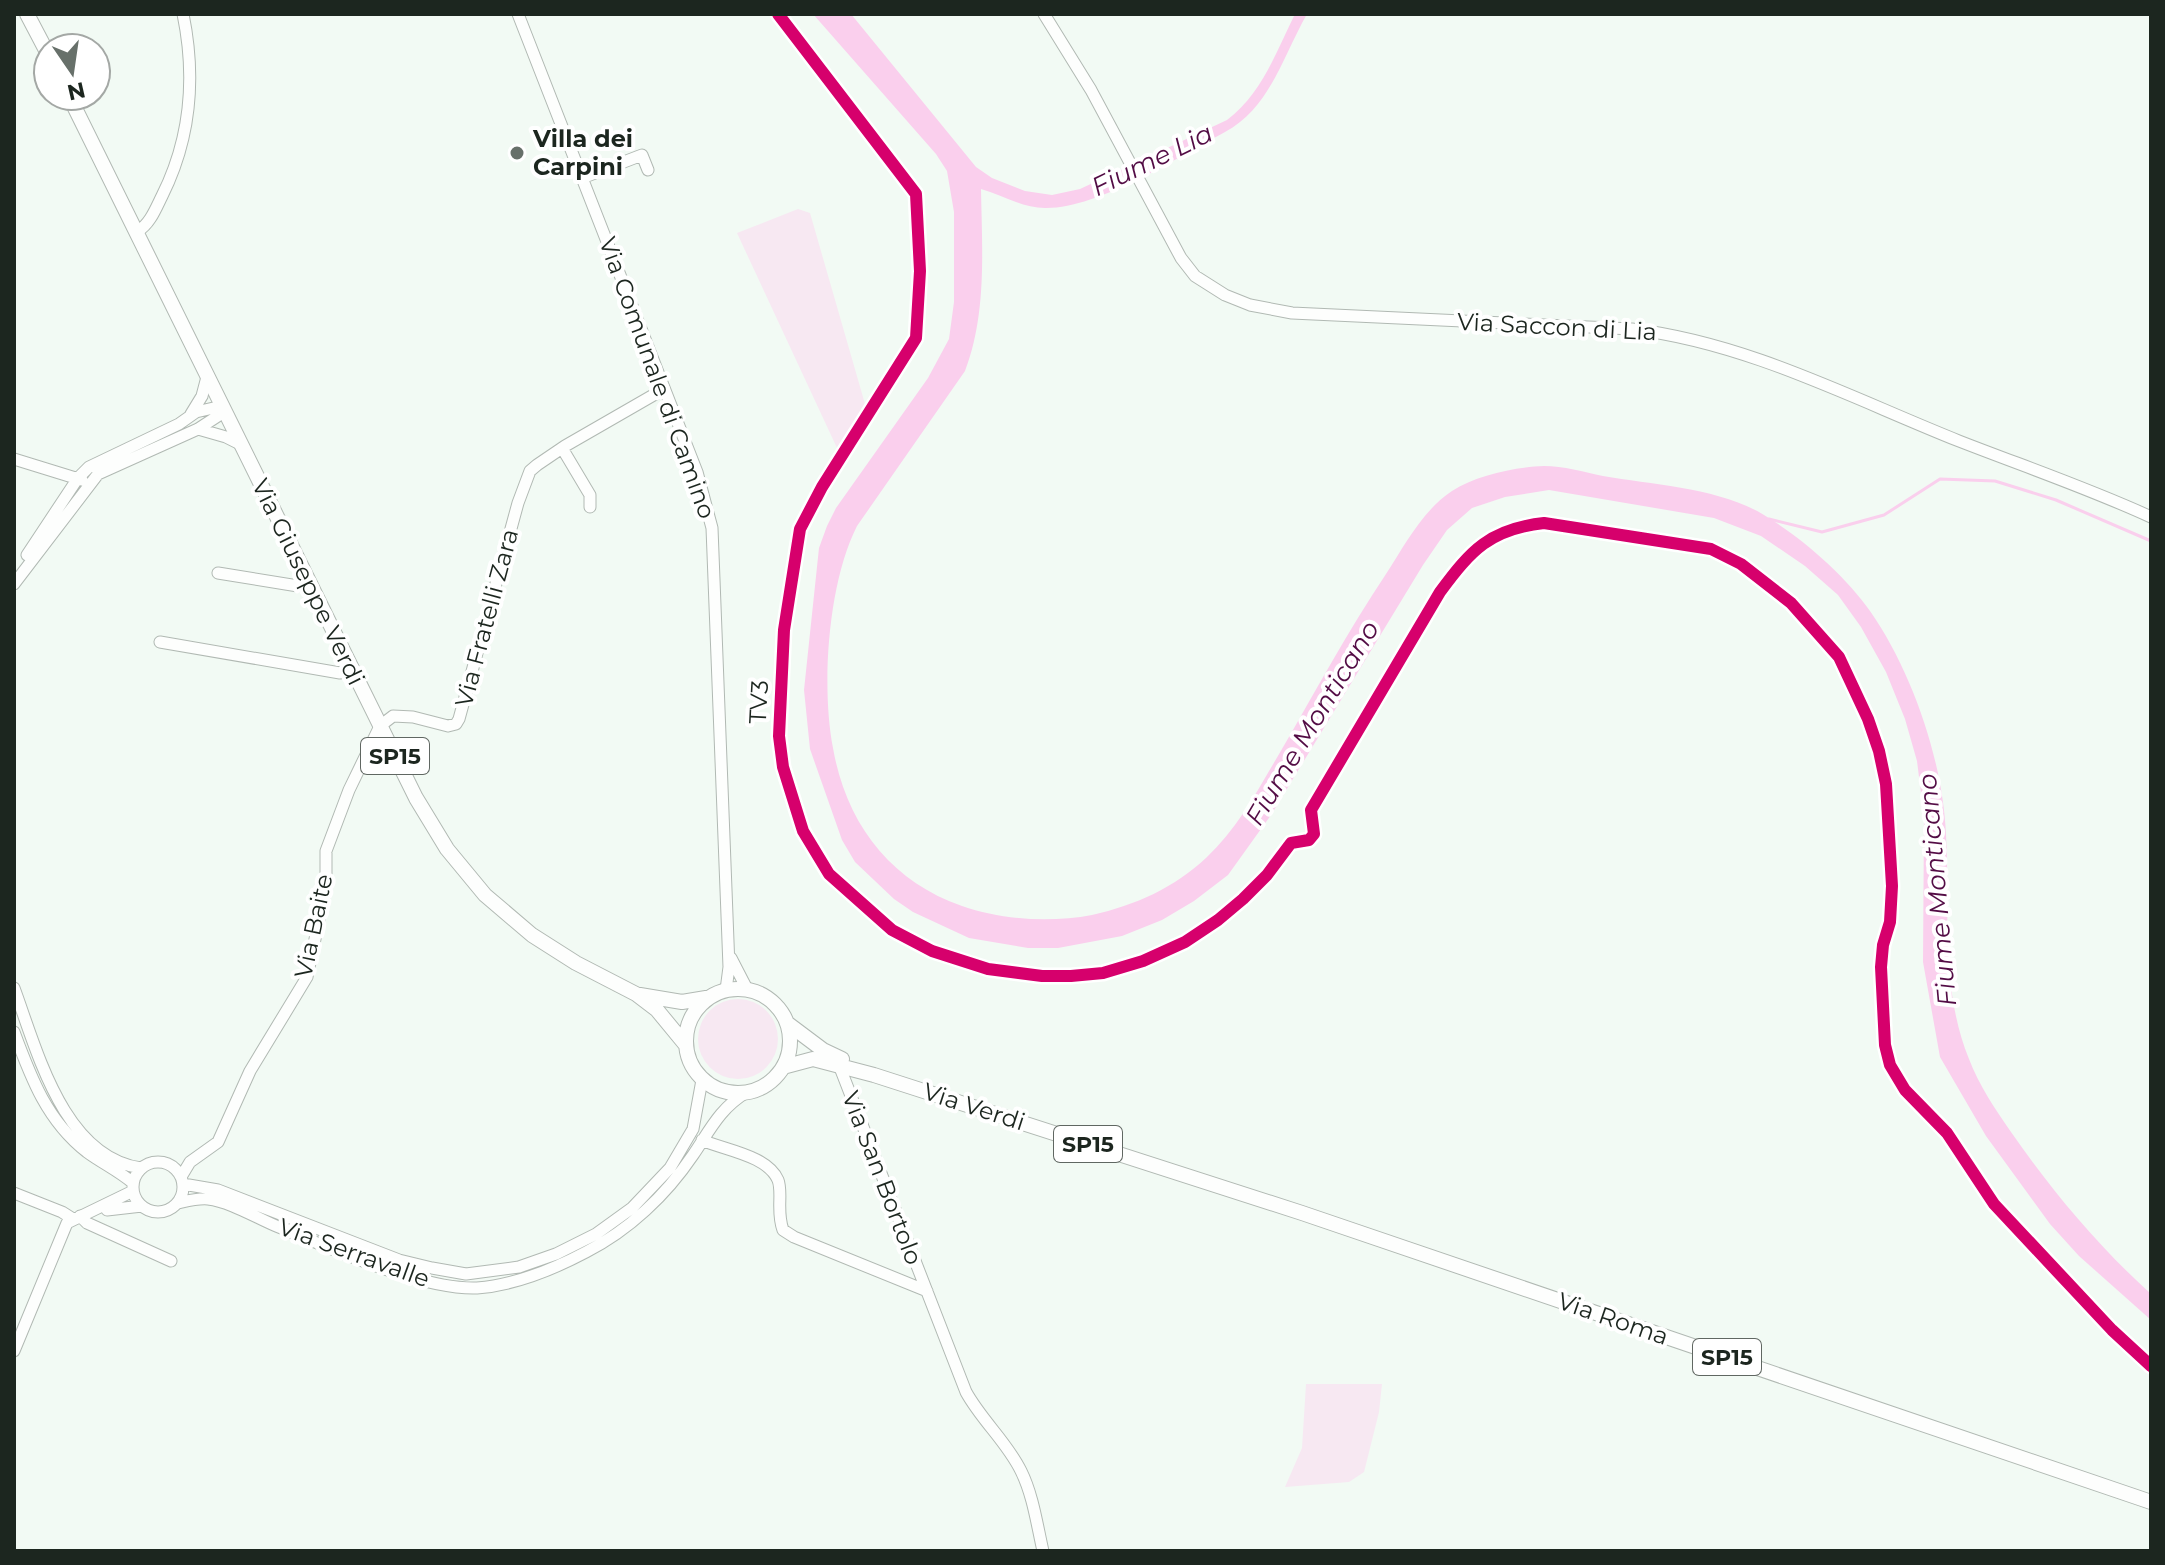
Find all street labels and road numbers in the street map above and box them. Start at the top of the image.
street label: Via Comunale di Camino [593,233,722,522]
street label: Via Saccon di Lia [1456,307,1658,346]
street label: Via Giuseppe Verdi [246,474,371,690]
street label: Via Fratelli Zara [449,526,524,710]
street label: TV3 [743,679,774,725]
road number: SP15 [361,738,429,774]
street label: Via Baite [288,871,339,981]
street label: Via Verdi [920,1076,1029,1137]
street label: Via San Bortolo [836,1087,929,1269]
road number: SP15 [1054,1126,1122,1162]
street label: Via Serravalle [275,1212,434,1293]
street label: Via Roma [1554,1286,1672,1351]
road number: SP15 [1693,1339,1761,1375]

